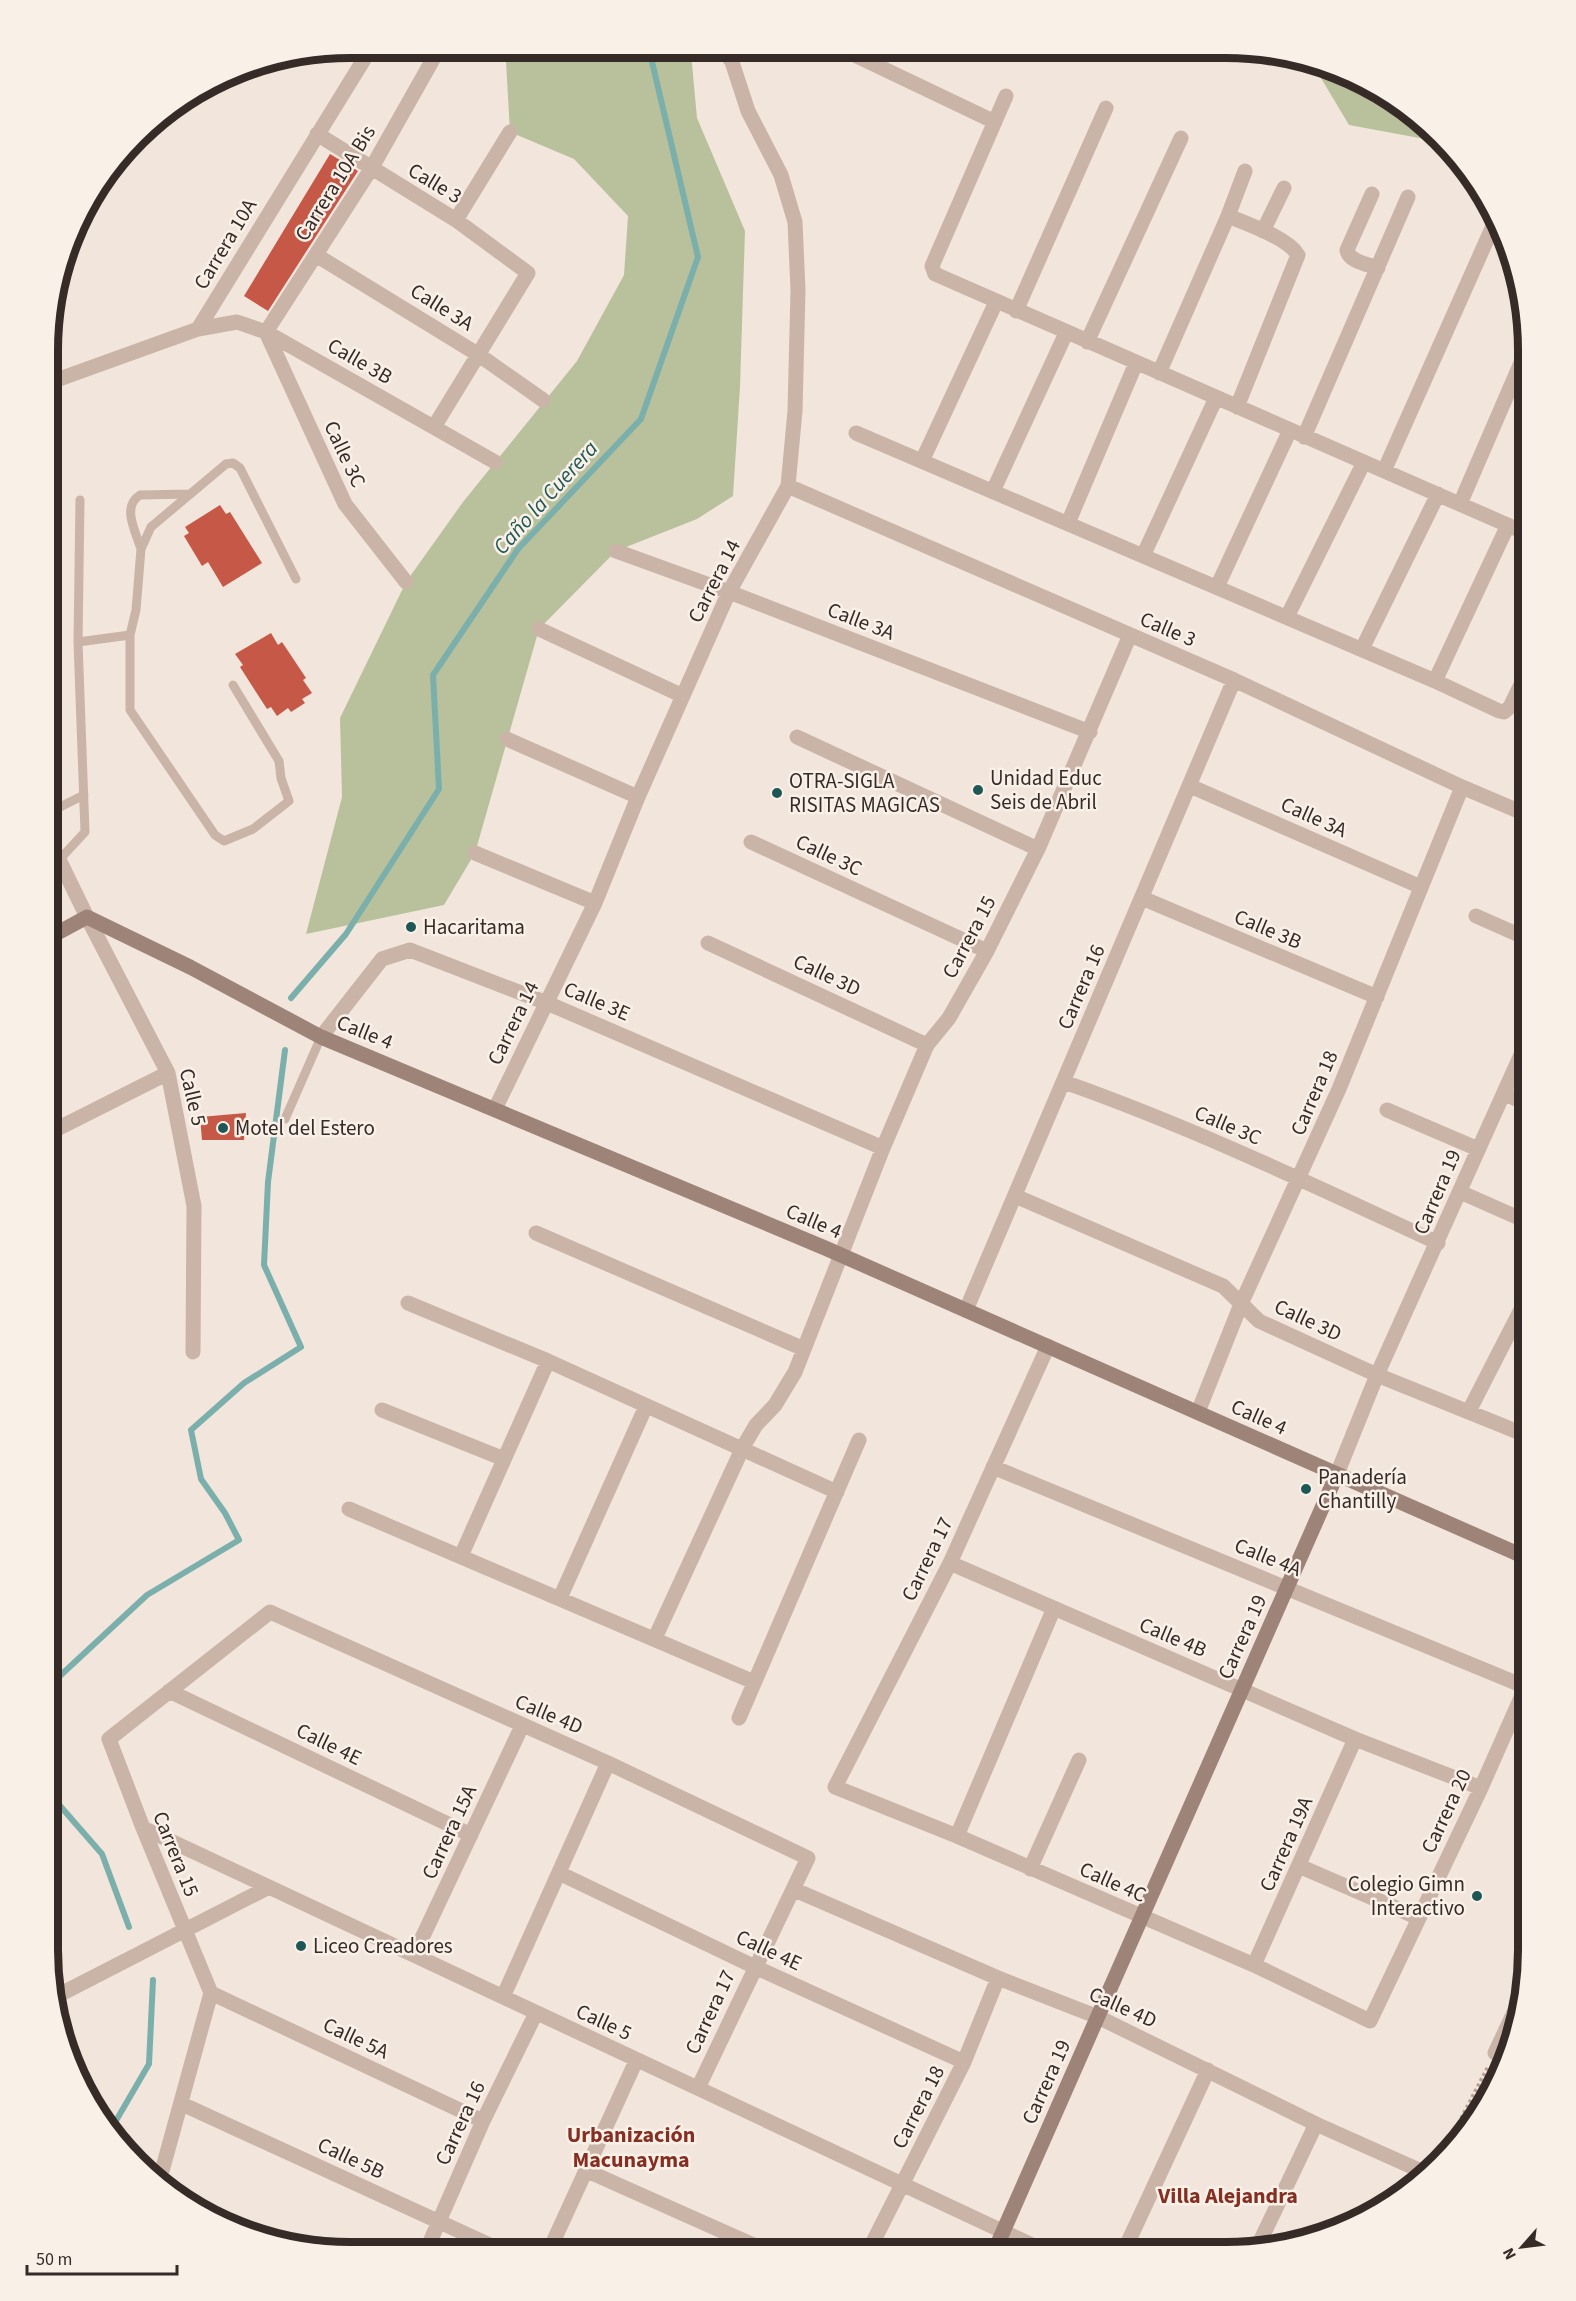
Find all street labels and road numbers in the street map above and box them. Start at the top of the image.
street label: Carrera 10A Bis [287,119,383,247]
street label: Calle 3 [402,155,468,211]
street label: Carrera 10A [186,192,264,295]
street label: Calle 3A [404,276,480,339]
street label: Calle 3B [322,330,398,392]
street label: Calle 3C [317,416,373,492]
street label: Carrera 14 [680,534,748,628]
street label: Calle 3A [823,594,899,648]
street label: Calle 3 [1135,604,1201,654]
street label: Calle 3A [1276,789,1352,845]
street label: Calle 3C [791,827,867,883]
street label: Carrera 15 [935,890,1003,984]
street label: Calle 3B [1230,901,1306,957]
street label: Carrera 16 [1050,940,1112,1034]
street label: Calle 3D [788,946,866,1004]
street label: Calle 3E [559,974,635,1028]
street label: Carrera 14 [480,976,546,1070]
street label: Calle 4 [332,1007,398,1057]
street label: Carrera 18 [1283,1046,1345,1140]
street label: Calle 5 [172,1065,214,1129]
street label: Calle 3C [1190,1097,1266,1153]
street label: Carrera 19 [1406,1145,1468,1239]
street label: Calle 4 [781,1196,847,1246]
street label: Calle 3D [1269,1291,1347,1349]
street label: Calle 4 [1226,1391,1292,1443]
street label: Carrera 17 [894,1512,960,1606]
street label: Calle 4A [1230,1530,1306,1584]
street label: Carrera 19 [1210,1590,1274,1684]
street label: Calle 4B [1135,1609,1211,1665]
street label: Calle 4D [510,1686,588,1742]
street label: Calle 4E [291,1715,367,1773]
street label: Carrera 20 [1413,1764,1479,1858]
street label: Carrera 15A [414,1779,484,1884]
street label: Carrera 19A [1252,1791,1321,1896]
street label: Carrera 15 [145,1807,207,1901]
street label: Calle 4C [1075,1854,1151,1910]
street label: Calle 4E [731,1922,807,1978]
street label: Carrera 17 [677,1965,743,2059]
street label: Calle 4D [1084,1979,1162,2035]
street label: Calle 5 [571,1996,637,2048]
street label: Calle 5A [318,2010,394,2067]
street label: Carrera 19 [1014,2035,1078,2129]
street label: Carrera 18 [884,2060,952,2154]
street label: Carrera 16 [427,2076,493,2170]
street label: Calle 5B [313,2129,389,2187]

